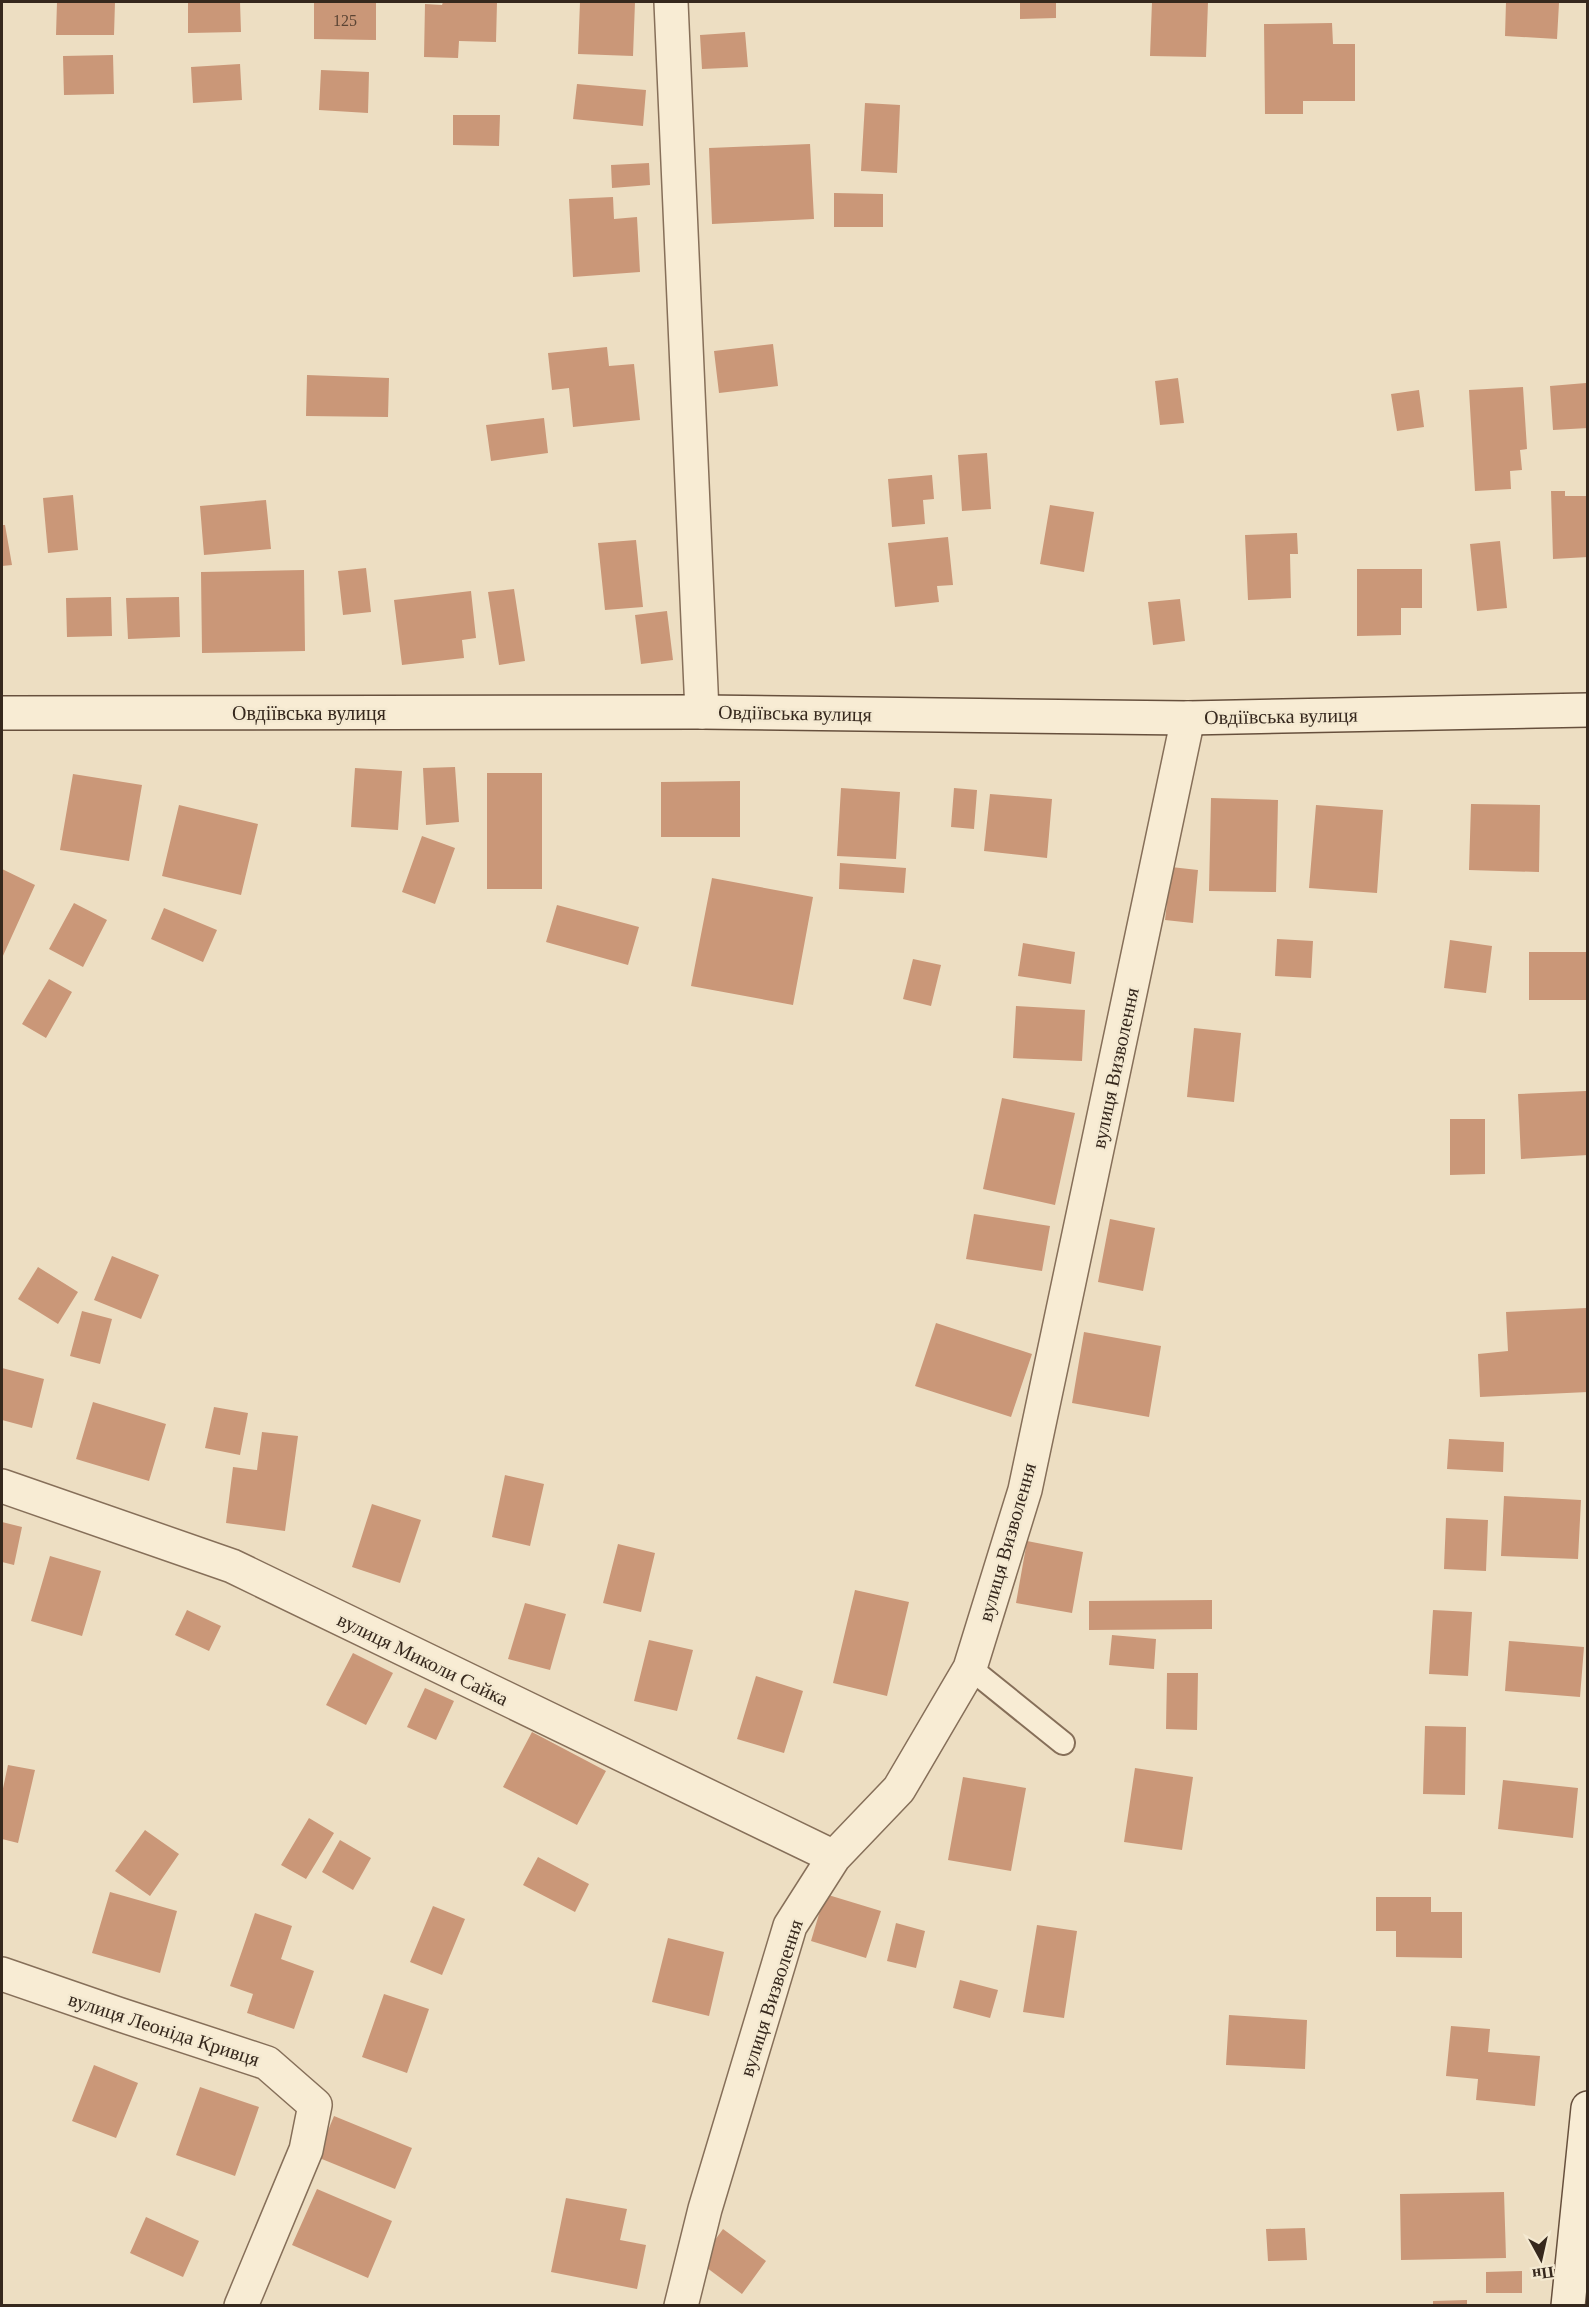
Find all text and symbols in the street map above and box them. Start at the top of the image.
house number: 125 [333,12,357,29]
street label: Овдіївська вулиця [718,701,872,726]
street label: Овдіївська вулиця [232,702,386,725]
street label: Овдіївська вулиця [1204,704,1358,729]
street label: вулиця Визволення [1087,986,1144,1151]
street label: вулиця Визволення [974,1460,1041,1624]
street label: вулиця Миколи Сайка [334,1608,512,1711]
street label: вулиця Визволення [735,1917,808,2080]
street label: вулиця Леоніда Кривця [65,1988,262,2071]
north arrow [1511,2229,1571,2289]
text: Пн [1531,2263,1555,2283]

